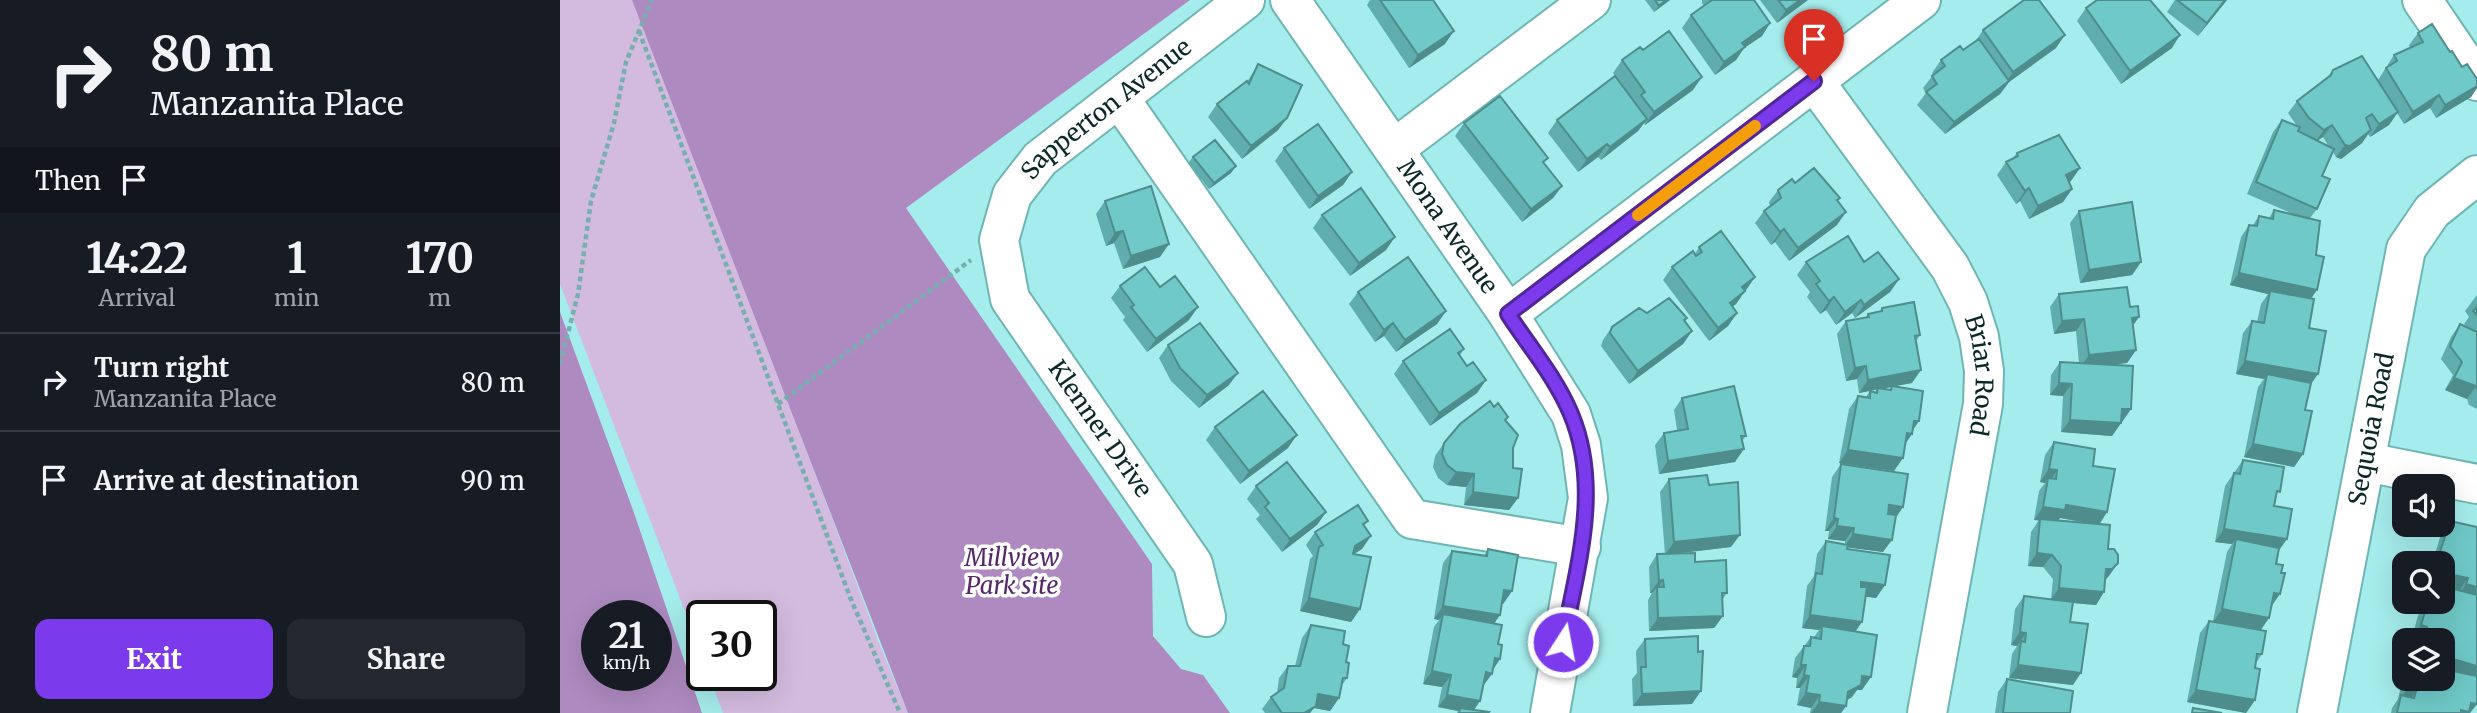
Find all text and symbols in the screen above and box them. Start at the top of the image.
pin [1784,9,1844,81]
icon: arrive [1795,20,1833,58]
text: 80 m [150,23,273,84]
icon: right [35,28,126,119]
street label: Sapperton Avenue [1014,31,1198,186]
text: Manzanita Place [150,84,404,124]
street label: Mona Avenue [1390,153,1505,299]
icon: arrive [115,161,153,199]
text: Then [35,164,101,197]
text: 14:22 [86,232,188,284]
text: 1 [287,232,306,284]
text: 170 [405,232,474,284]
text: Arrival [99,283,175,312]
text: min [274,283,319,312]
text: m [428,283,451,312]
street label: Briar Road [1958,311,2000,439]
street label: Sequoia Road [2341,350,2401,508]
text: Turn right [94,351,229,384]
street label: Klenner Drive [1042,354,1159,503]
icon: right [35,363,73,401]
text: 80 m [461,366,525,399]
text: Manzanita Place [94,384,276,413]
icon: arrive [35,461,73,499]
text: Arrive at destination [94,464,359,497]
text: 90 m [461,464,525,497]
map controls [2392,474,2455,691]
button: sound [2392,474,2455,537]
park label: Millview Park site [964,542,1060,601]
button: search [2392,551,2455,614]
speed limit sign: 30 [686,600,777,691]
position arrow [1526,605,1600,679]
text: 21 [609,614,644,658]
button: Exit [35,619,273,699]
button: Share [287,619,525,699]
button: layers [2392,628,2455,691]
text: km/h [603,651,650,674]

